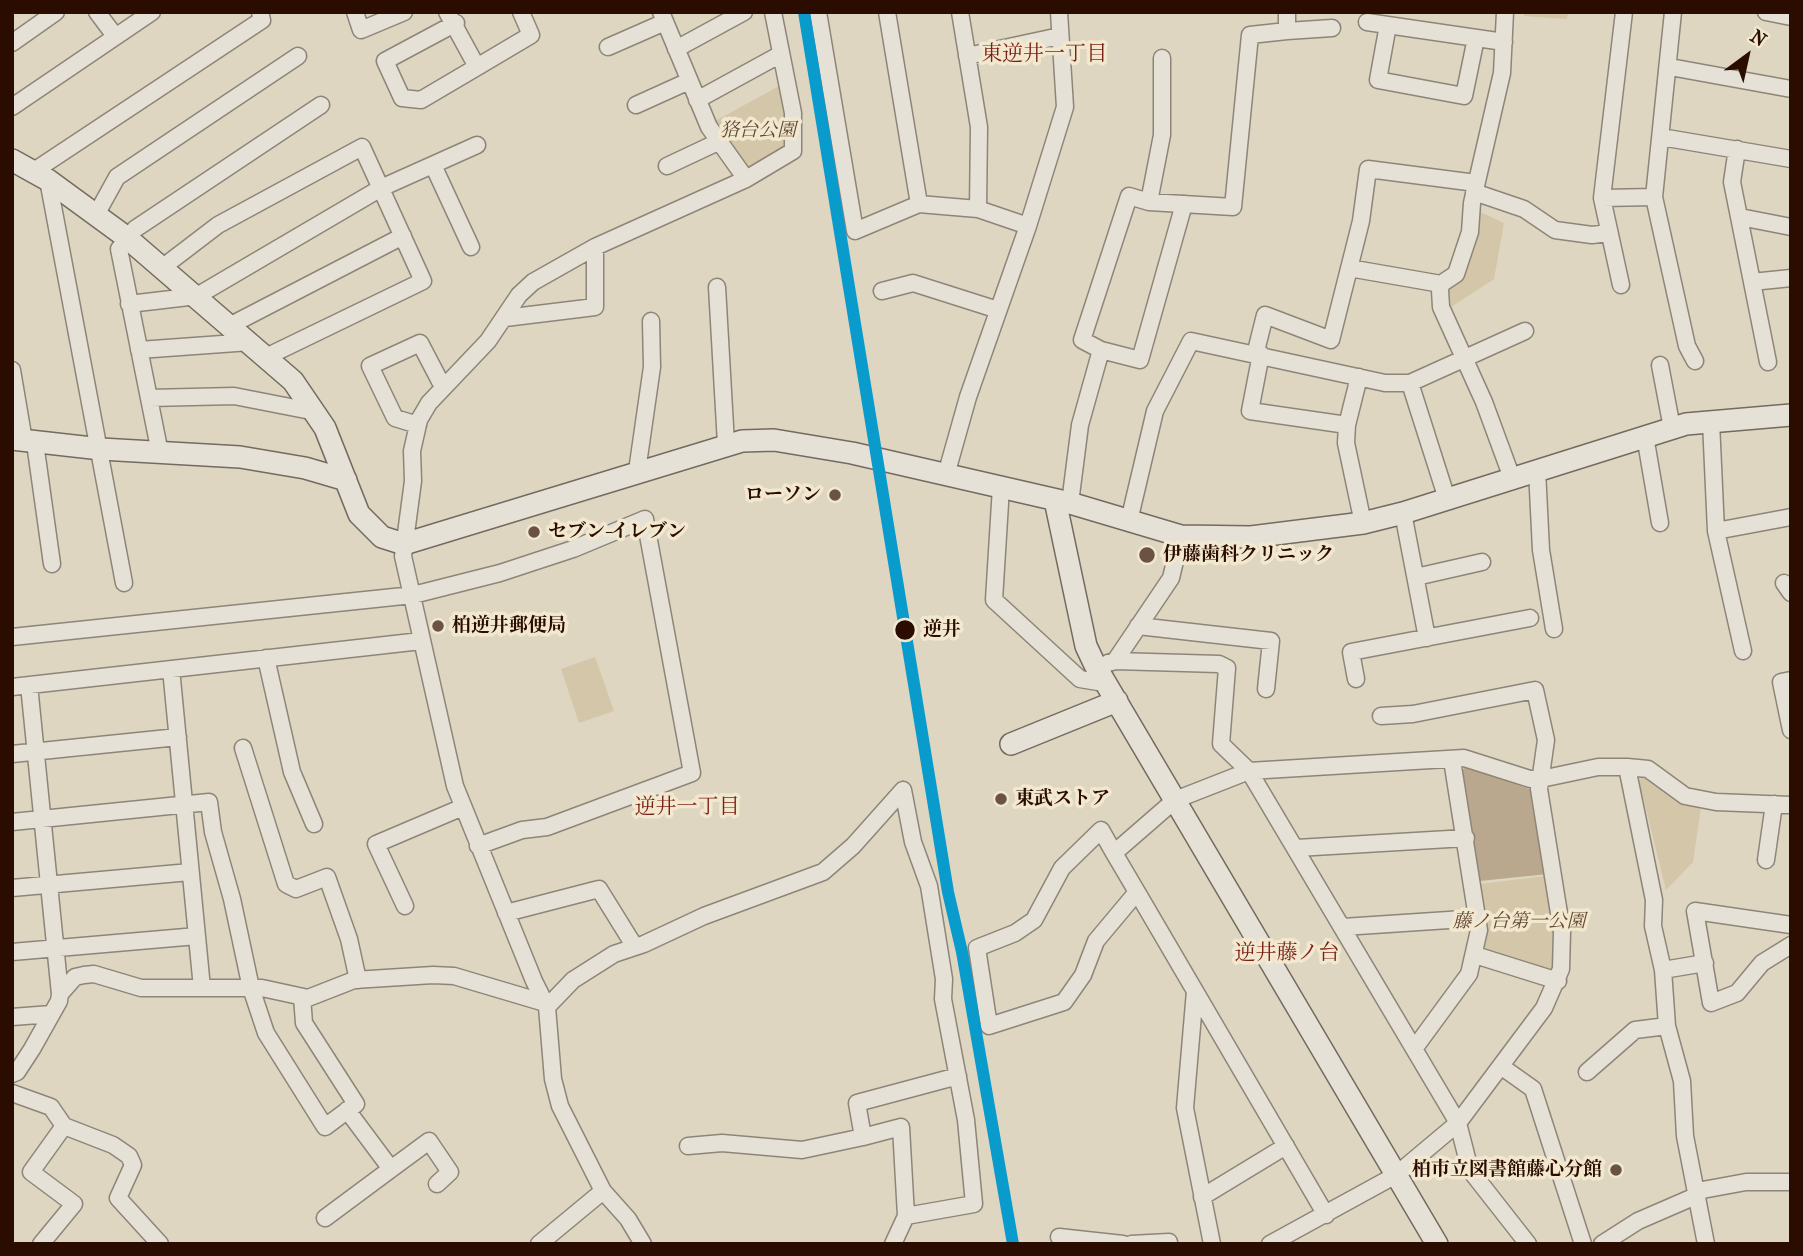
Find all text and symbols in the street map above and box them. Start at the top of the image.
north arrow [1712,21,1782,91]
text: N [1746,25,1770,52]
district label: 東逆井一丁目 [981,42,1107,68]
park label: 狢台公園 [720,120,796,142]
place label: ローソン [745,484,821,506]
marker: ローソン [827,487,843,503]
place label: セブン-イレブン [548,521,686,543]
marker: セブン-イレブン [526,524,542,540]
place label: 伊藤歯科クリニック [1163,544,1334,566]
marker: 伊藤歯科クリニック [1137,545,1157,565]
place label: 柏逆井郵便局 [452,615,566,637]
marker: 柏逆井郵便局 [430,618,446,634]
marker: 逆井 [893,618,917,642]
place label: 逆井 [923,619,961,641]
place label: 東武ストア [1015,788,1110,810]
marker: 東武ストア [993,791,1009,807]
district label: 逆井一丁目 [635,795,739,821]
park label: 藤ノ台第一公園 [1453,911,1585,933]
district label: 逆井藤ノ台 [1235,941,1339,967]
place label: 柏市立図書館藤心分館 [1412,1159,1602,1181]
marker: 柏市立図書館藤心分館 [1608,1162,1624,1178]

